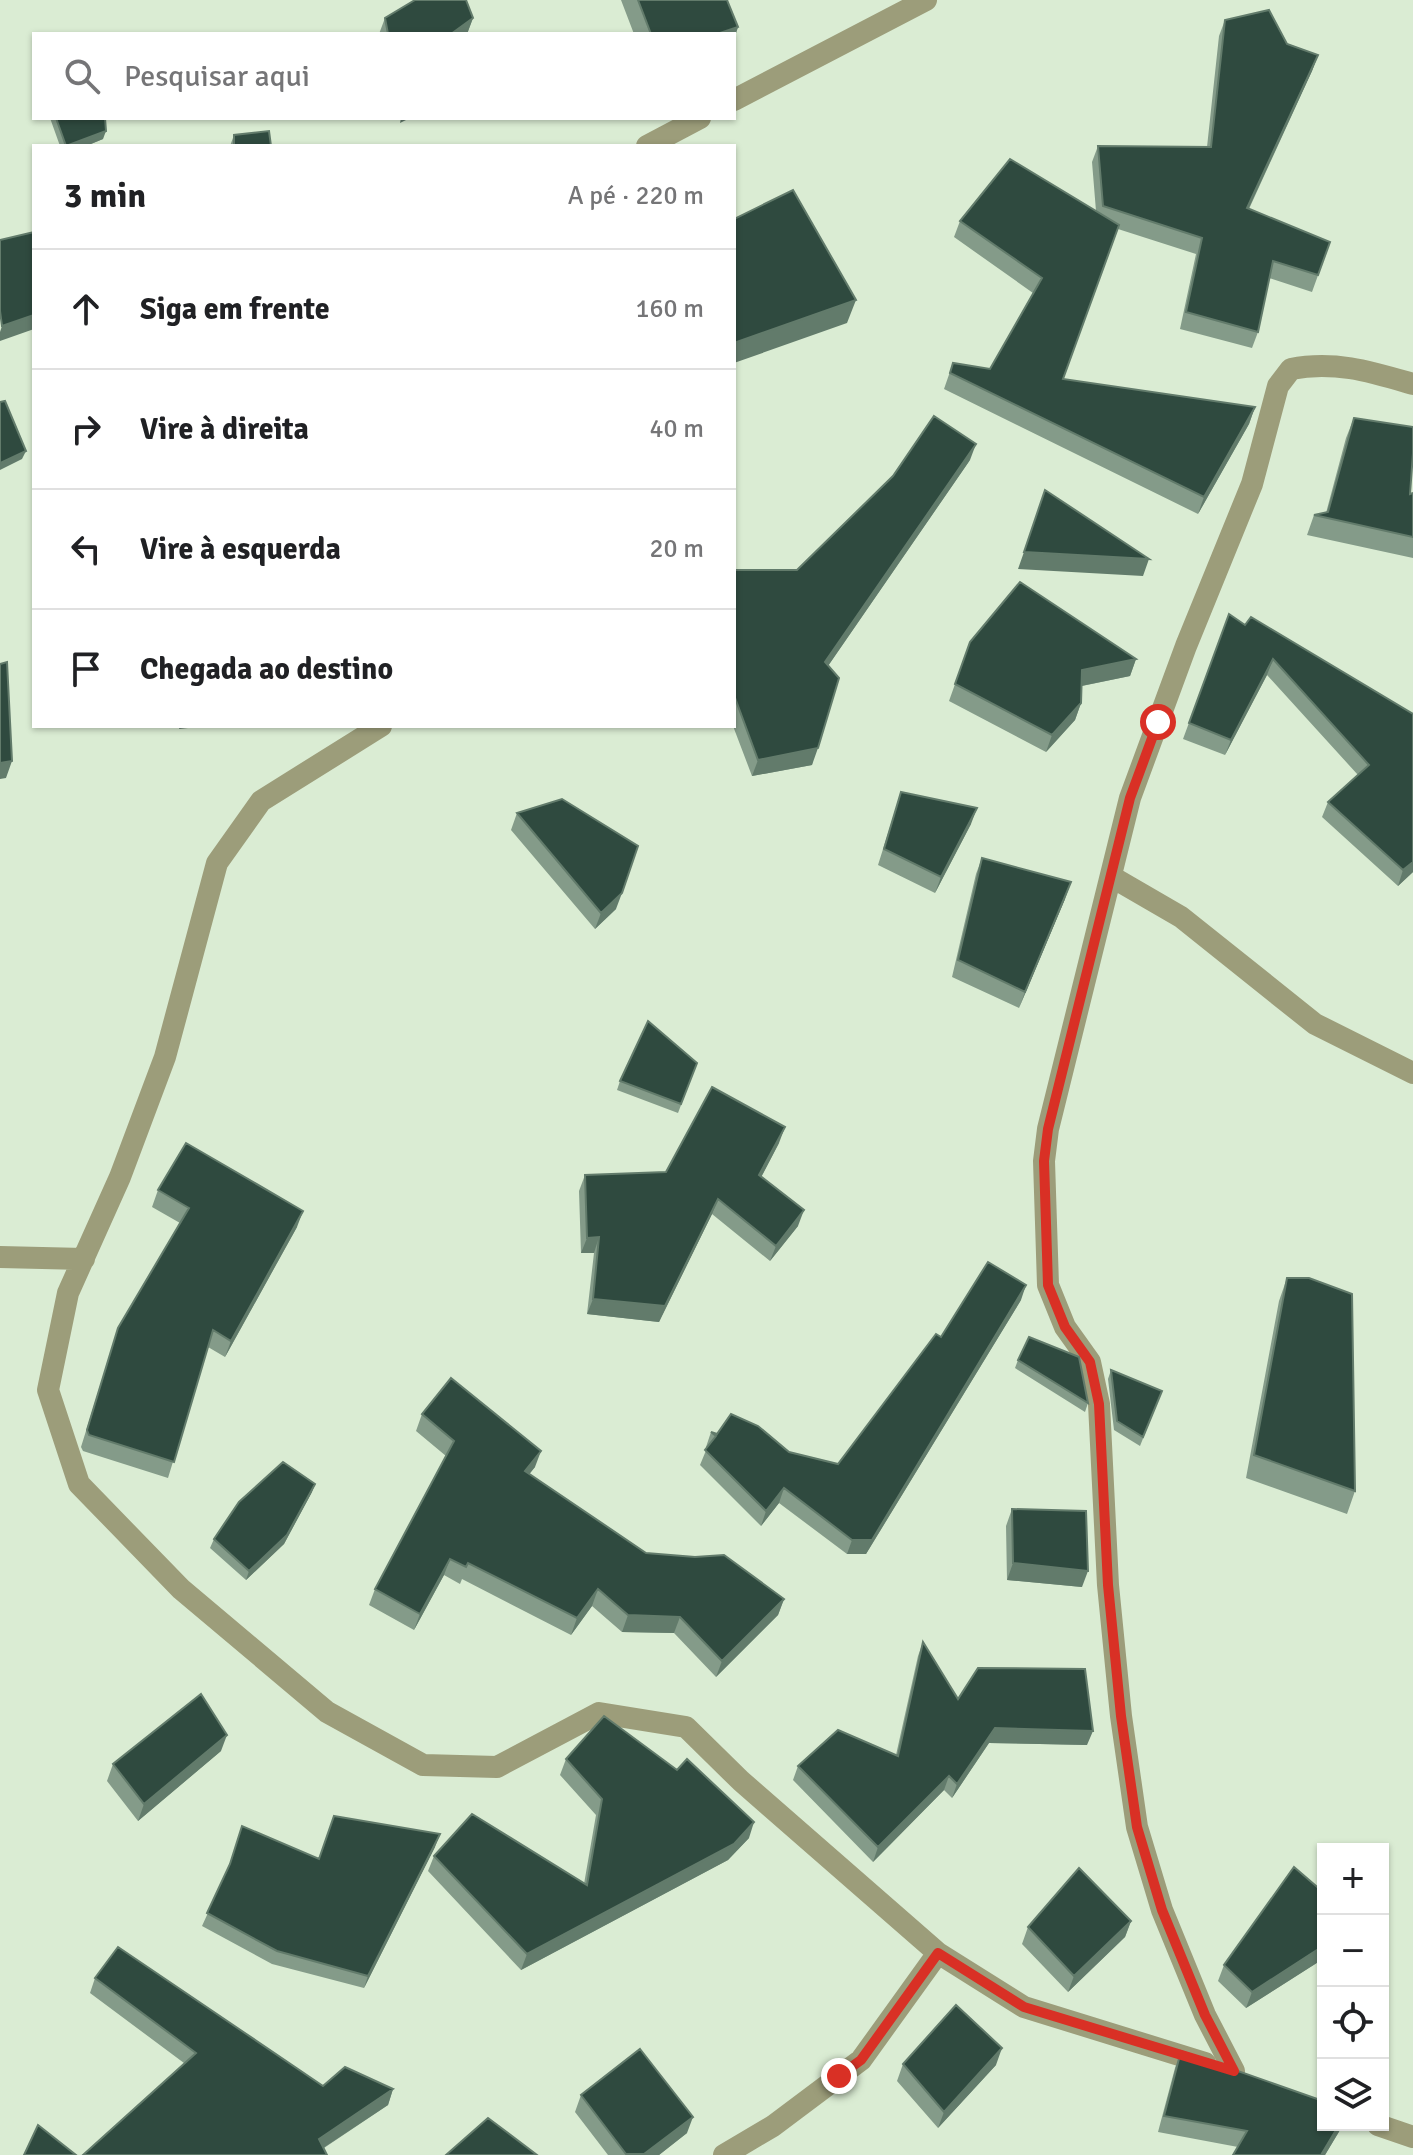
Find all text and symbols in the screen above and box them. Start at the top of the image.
search box [32,32,736,120]
icon: search [60,54,104,98]
text: Pesquisar aqui [124,58,310,95]
text: 3 min [64,175,146,217]
text: A pé · 220 m [568,180,704,212]
icon: ahead [64,287,108,331]
text: Siga em frente [140,291,330,328]
text: 160 m [635,293,704,325]
icon: right [64,407,108,451]
text: Vire à direita [140,411,309,448]
text: 40 m [649,413,704,445]
icon: left [64,527,108,571]
text: Vire à esquerda [140,531,341,568]
text: 20 m [649,533,704,565]
icon: arrive [64,647,108,691]
text: Chegada ao destino [140,651,393,688]
route start [1140,704,1176,740]
map controls [1317,1843,1389,2131]
button: + [1317,1843,1389,1915]
button: − [1317,1915,1389,1987]
button: locate [1317,1987,1389,2059]
route end [821,2058,857,2094]
button: layers [1317,2059,1389,2131]

